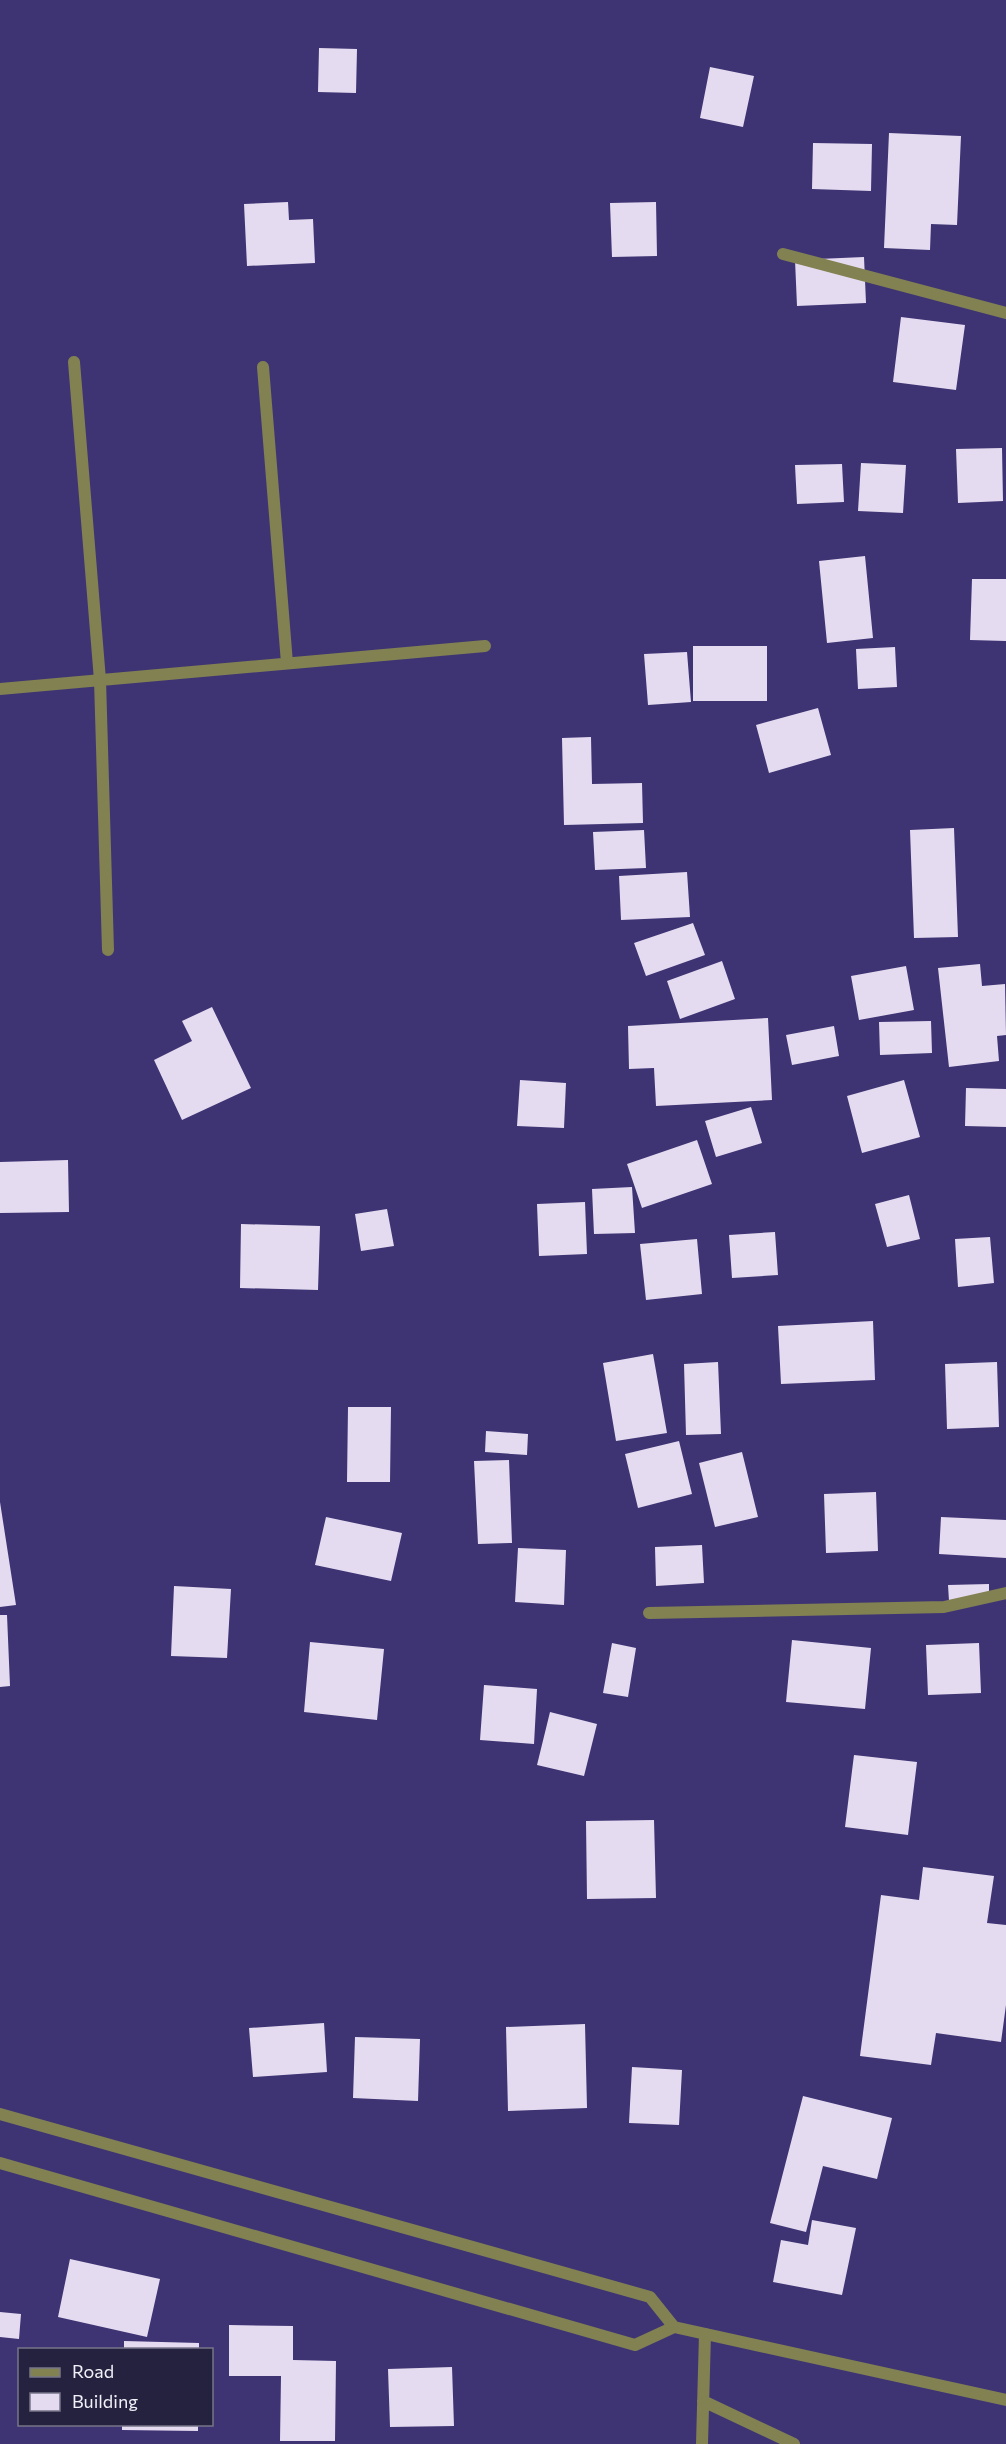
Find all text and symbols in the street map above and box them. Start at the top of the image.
legend [18,2348,213,2426]
text: Road [72,2360,114,2382]
text: Building [72,2390,138,2412]

